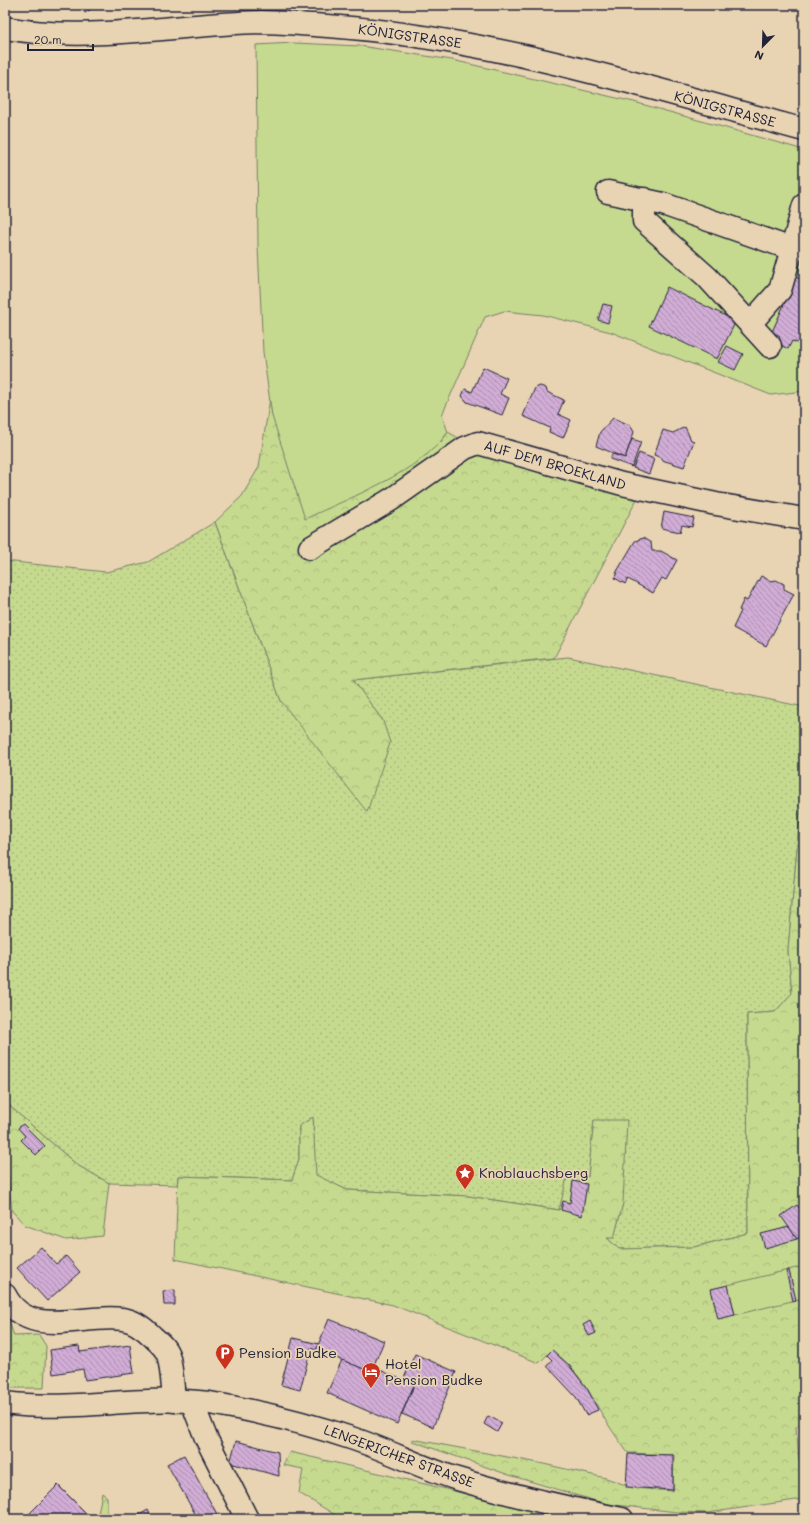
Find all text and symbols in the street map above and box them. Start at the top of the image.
street label: KÖNIGSTRASSE [357,19,463,52]
scale bar [28,26,93,52]
north arrow [743,26,783,66]
text: 20 m [34,31,62,47]
text: N [752,47,766,64]
street label: KÖNIGSTRASSE [672,86,778,131]
street label: AUF DEM BROEKLAND [482,435,628,494]
place icon: Knoblauchsberg [454,1162,476,1190]
place label: Knoblauchsberg [479,1163,588,1182]
parking icon: Pension Budke [214,1342,236,1370]
place label: Pension Budke [239,1343,337,1362]
place label: Hotel Pension Budke [385,1354,483,1389]
hotel icon: Hotel Pension Budke [360,1361,382,1389]
street label: LENGERICHER STRASSE [321,1419,477,1492]

